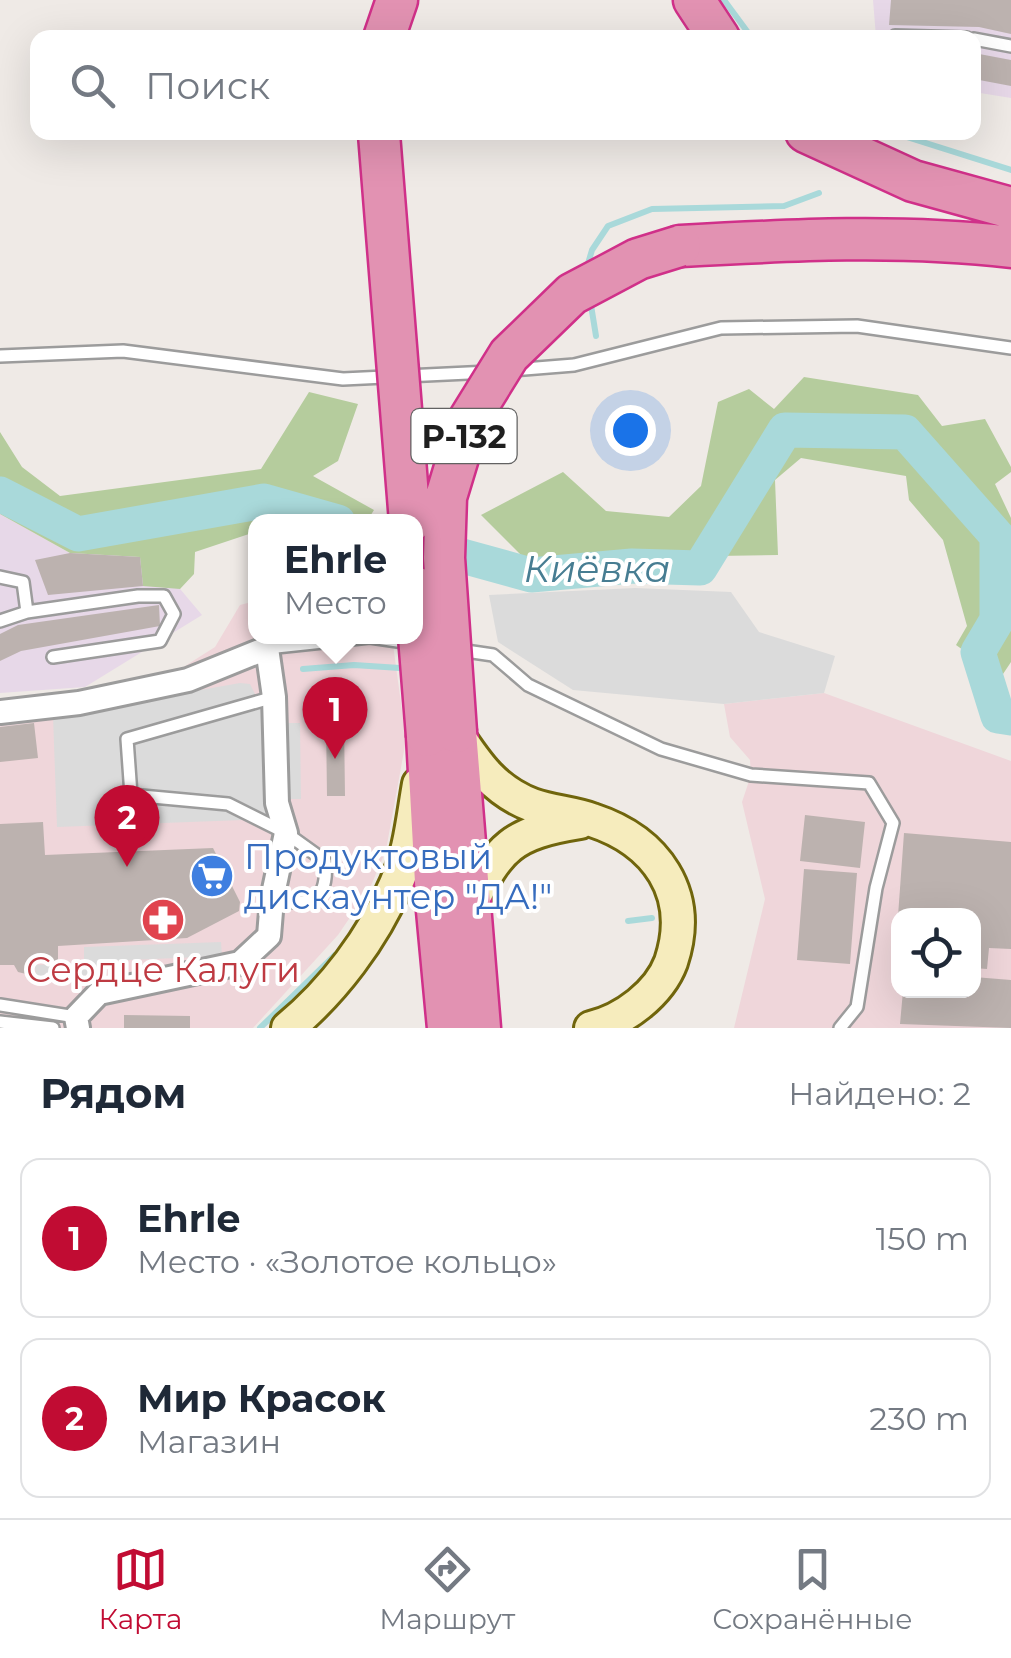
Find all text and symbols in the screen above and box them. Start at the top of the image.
search box [30,30,981,140]
icon: search [65,58,120,113]
text: Поиск [145,62,270,109]
your location [605,405,656,456]
road number: Р-132 [412,409,516,463]
popup [248,514,423,644]
text: Ehrle [284,536,387,583]
water label: Киёвка [524,545,670,592]
text: Место [284,583,387,622]
pin: 1 [302,676,368,759]
pin: 2 [94,784,160,867]
place label: Продуктовый дискаунтер "ДА!" [244,835,552,918]
supermarket icon: Продуктовый дискаунтер "ДА!" [189,853,235,899]
pharmacy icon: Сердце Калуги [140,897,186,943]
map controls [891,908,981,998]
button: locate [891,908,981,998]
place label: Сердце Калуги [26,948,300,991]
text: Рядом [40,1067,187,1119]
text: Найдено: 2 [788,1074,971,1113]
text: Ehrle [137,1195,240,1242]
text: 1 [68,1219,81,1258]
text: 150 m [876,1219,969,1258]
text: Место · «Золотое кольцо» [137,1242,557,1281]
text: Мир Красок [137,1375,386,1422]
text: 2 [65,1399,84,1438]
text: 230 m [869,1399,969,1438]
text: Магазин [137,1422,281,1461]
tab: Карта [98,1542,182,1636]
tab: Маршрут [379,1542,515,1636]
tab: Сохранённые [712,1542,913,1636]

